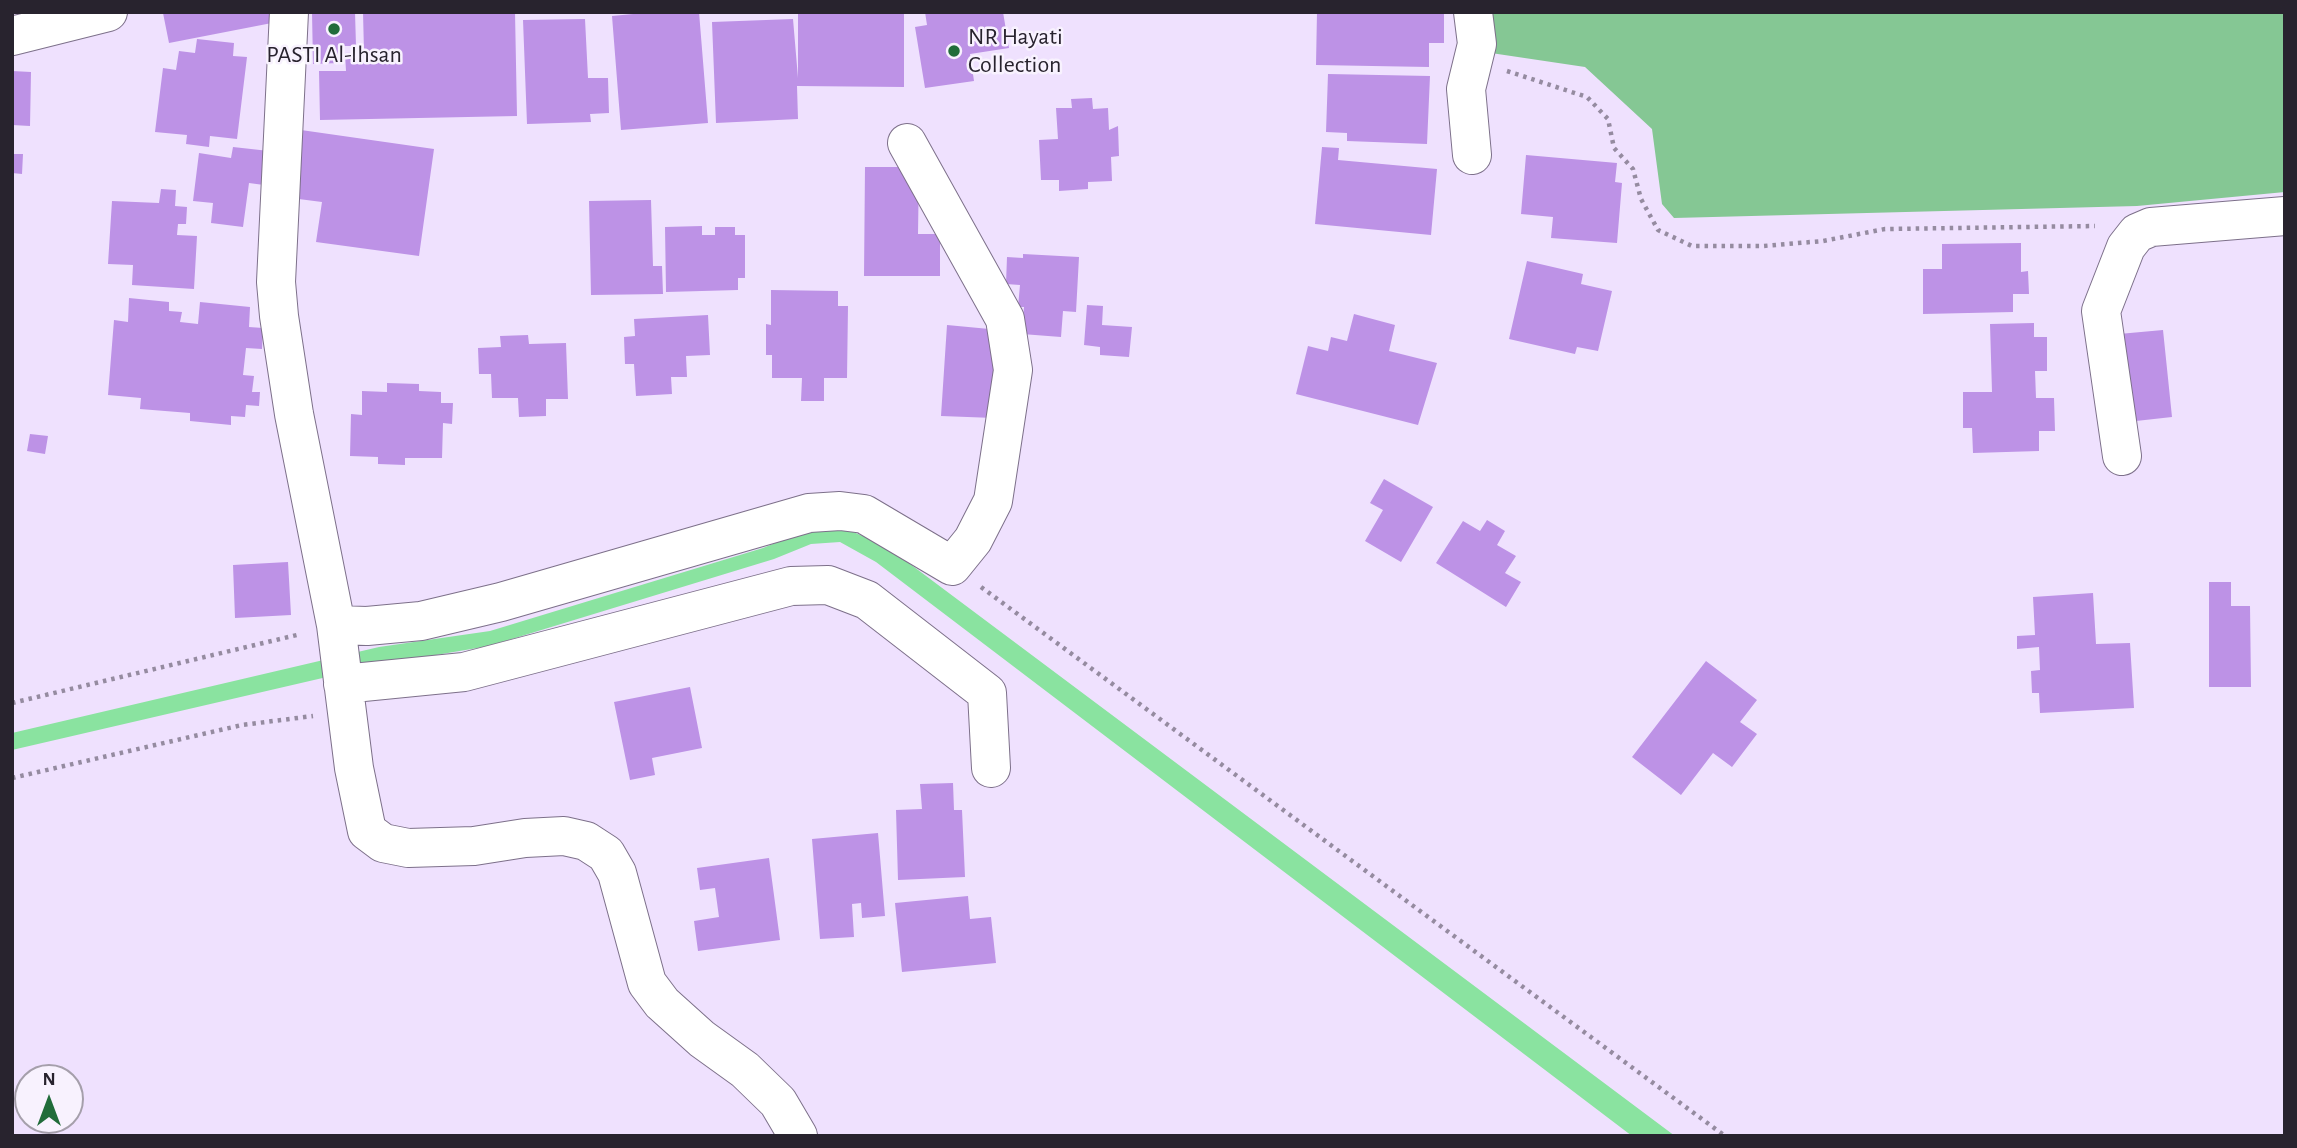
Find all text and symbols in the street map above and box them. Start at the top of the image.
marker: PASTI Al-Ihsan [326,21,342,37]
place label: NR Hayati Collection [968,23,1063,79]
place label: PASTI Al-Ihsan [266,41,402,69]
marker: NR Hayati Collection [946,43,962,59]
north arrow [14,1064,84,1134]
text: N [42,1070,56,1089]

